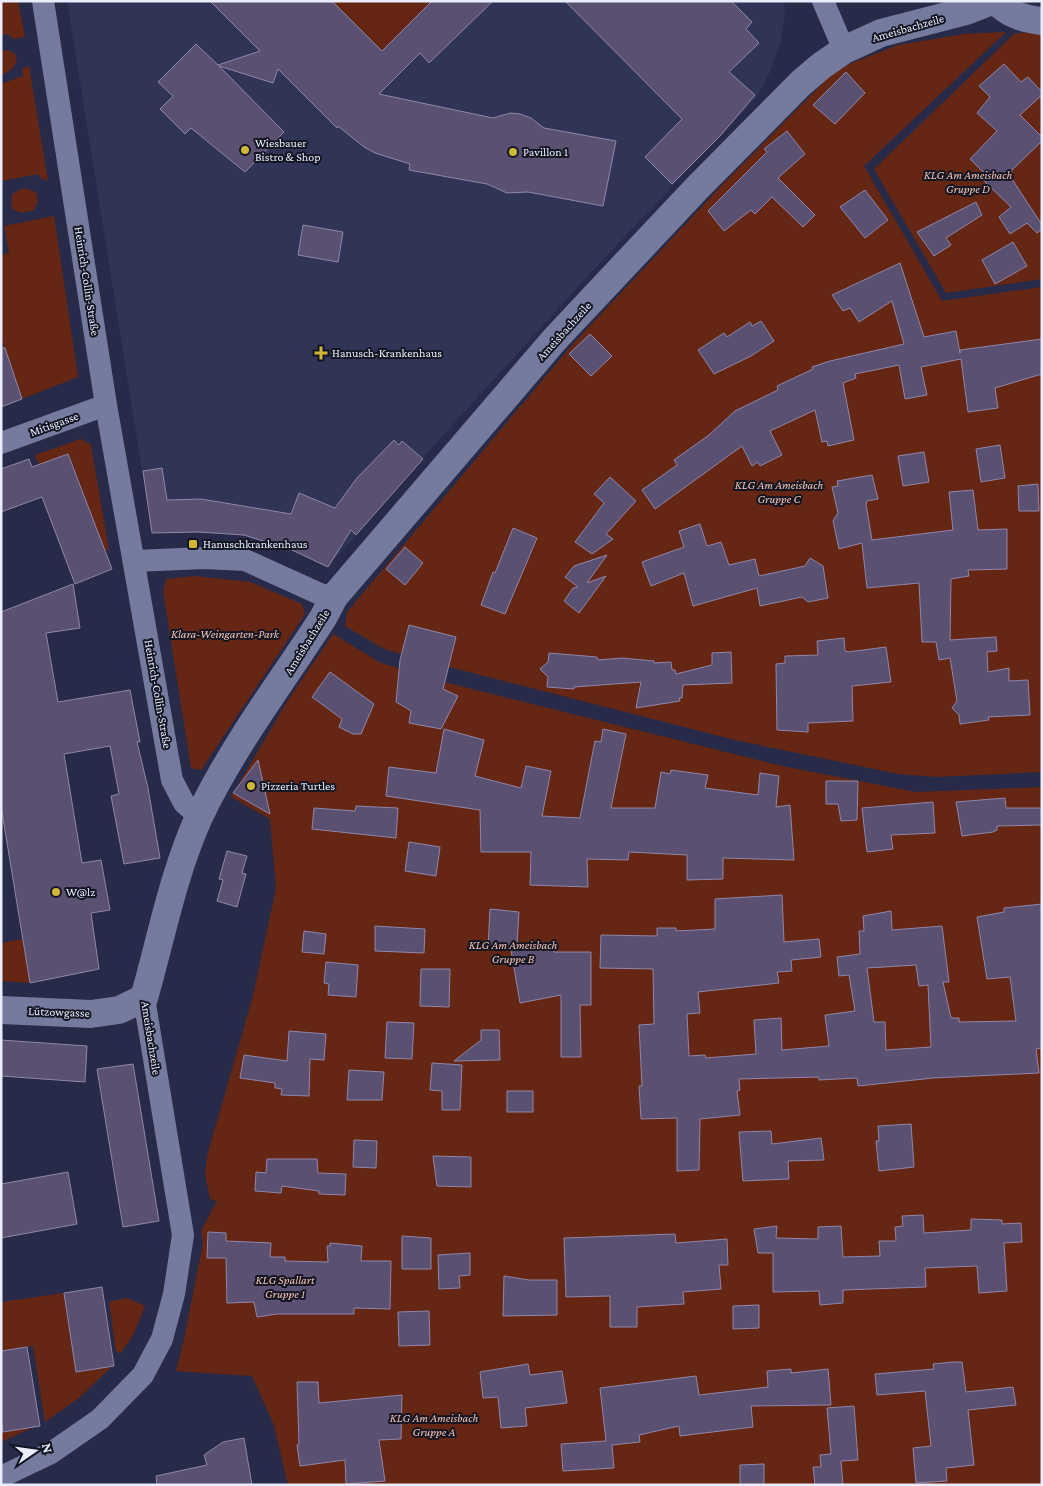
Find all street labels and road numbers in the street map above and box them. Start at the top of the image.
street label: Ameisbachzeile [870,11,946,45]
street label: Heinrich-Collin-Straße [71,225,103,337]
street label: Ameisbachzeile [534,299,594,363]
street label: Mitisgasse [28,409,80,439]
street label: Ameisbachzeile [281,607,333,677]
street label: Heinrich-Collin-Straße [142,638,174,750]
street label: Ameisbachzeile [138,1000,164,1076]
street label: Lützowgasse [28,1004,90,1020]

